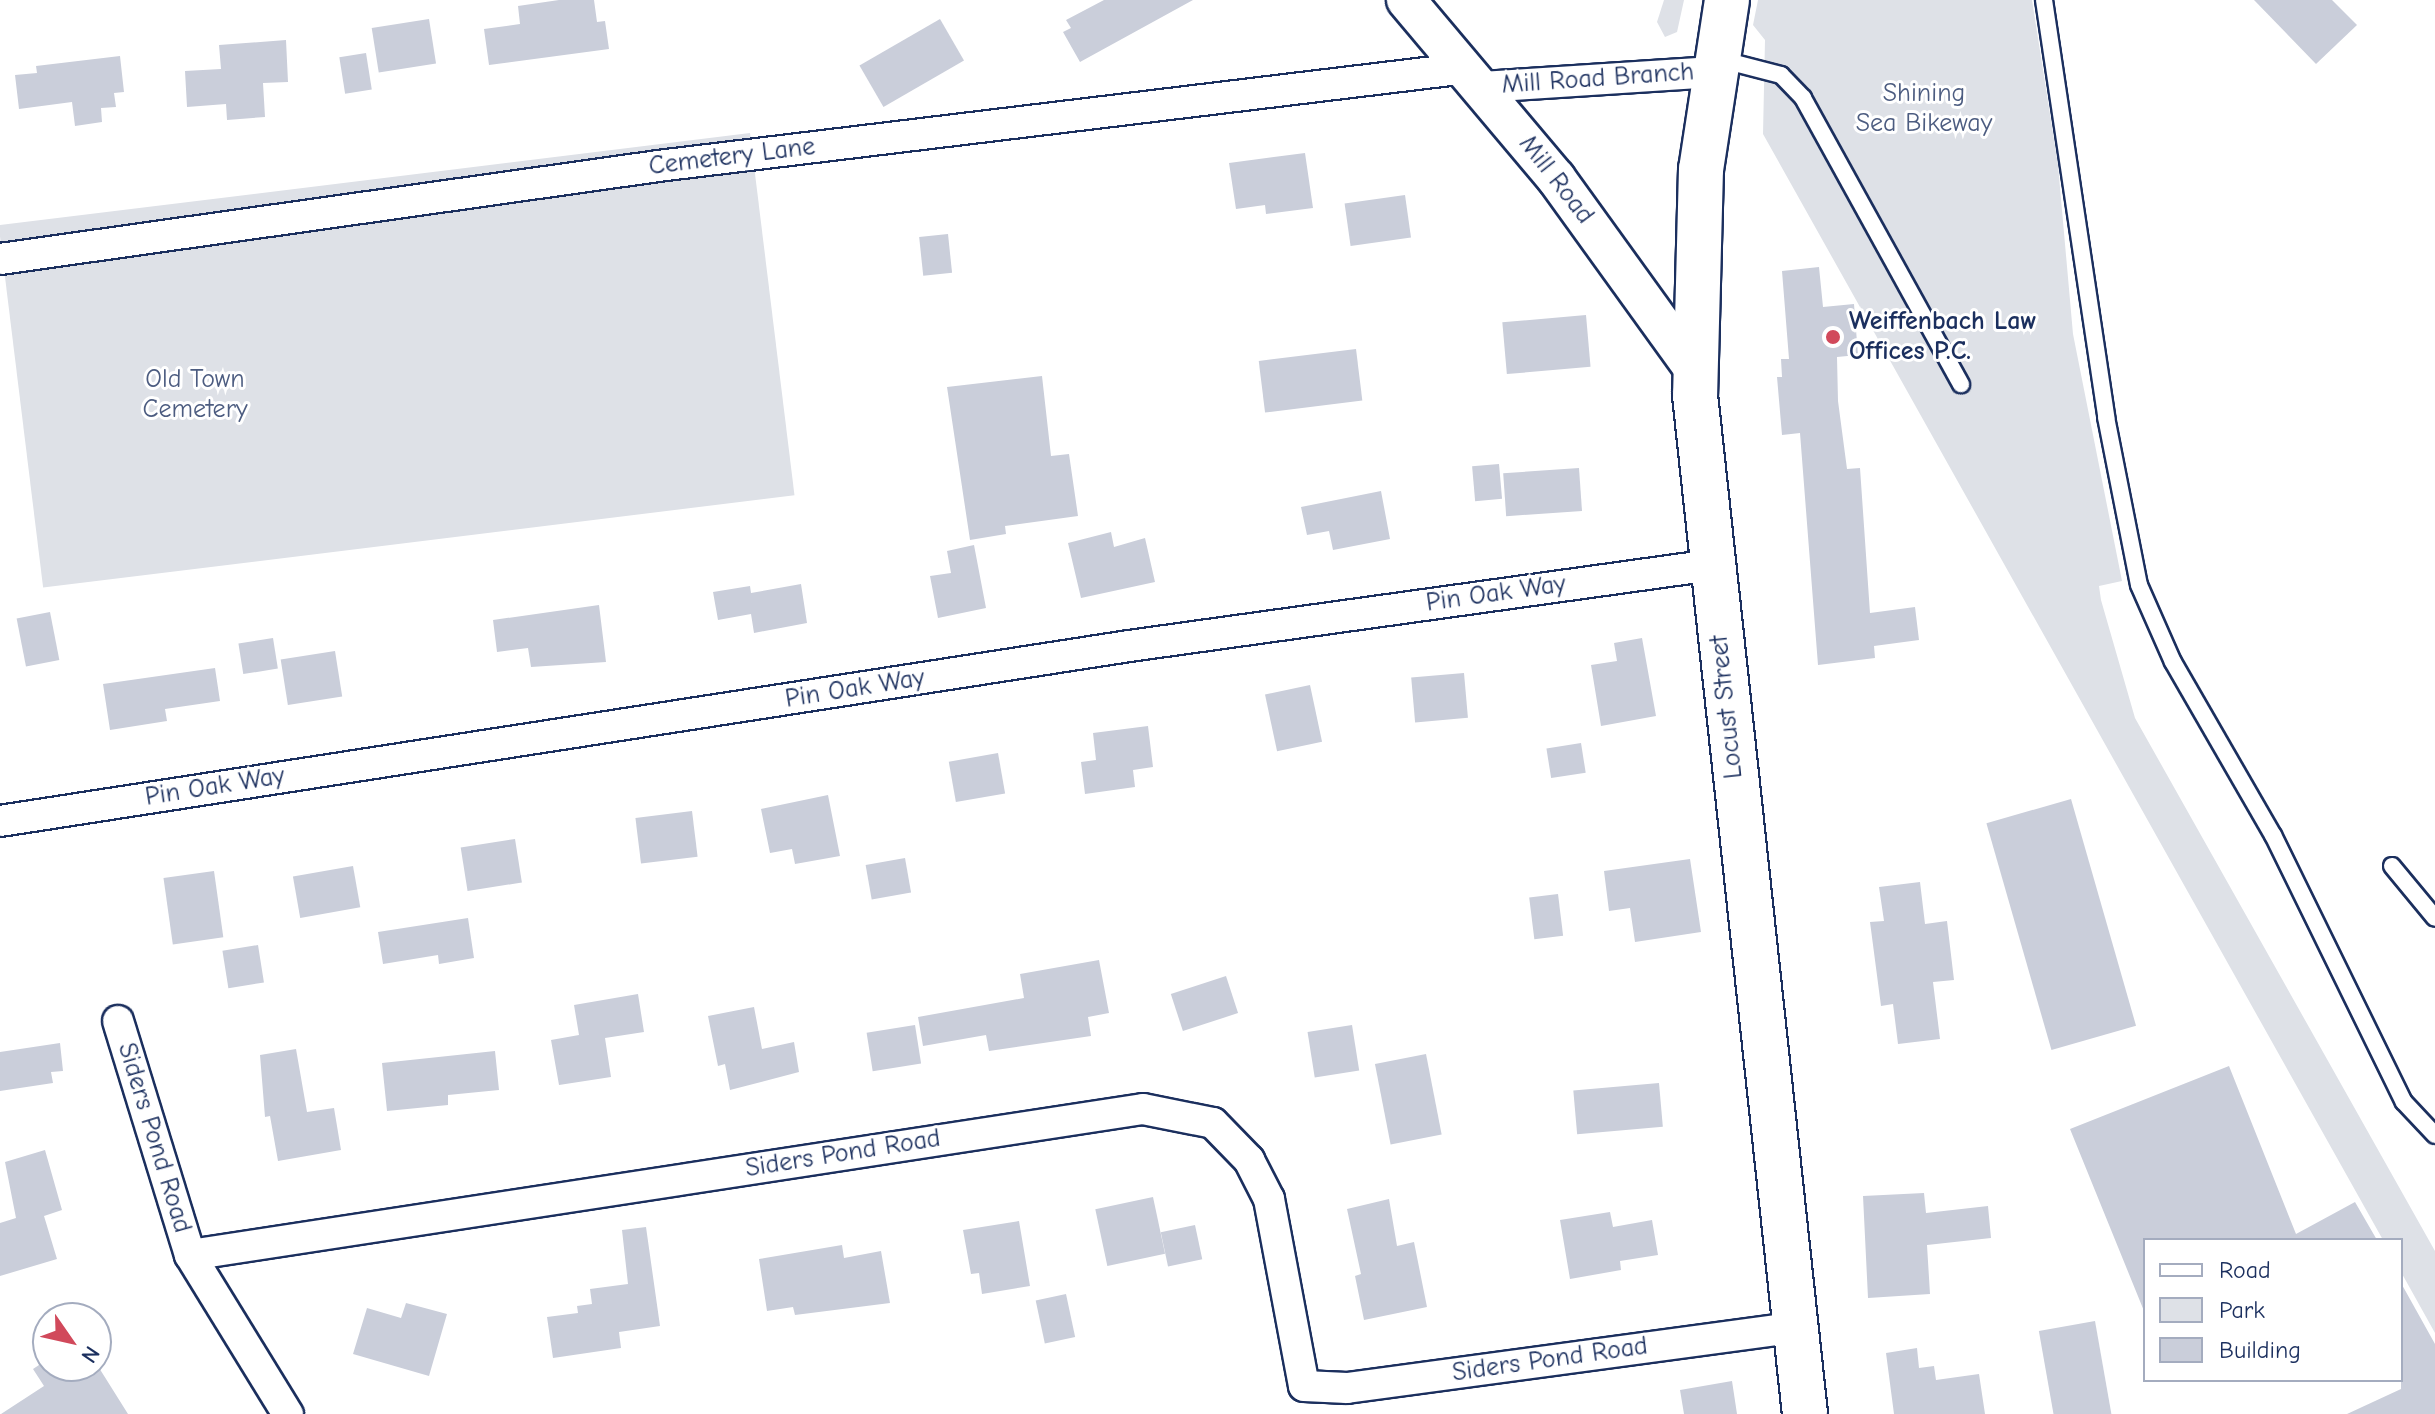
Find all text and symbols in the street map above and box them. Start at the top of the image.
street label: Mill Road Branch [1501,57,1695,101]
park label: Shining Sea Bikeway [1856,78,1992,140]
street label: Mill Road [1512,129,1600,231]
street label: Cemetery Lane [647,131,817,183]
place label: Weiffenbach Law Offices P.C. [1849,306,2037,368]
marker: Weiffenbach Law Offices P.C. [1824,328,1842,346]
park label: Old Town Cemetery [142,364,248,426]
street label: Pin Oak Way [1424,569,1568,619]
street label: Locust Street [1704,634,1750,780]
street label: Pin Oak Way [783,663,927,715]
street label: Pin Oak Way [143,761,287,813]
street label: Siders Pond Road [110,1039,198,1237]
street label: Siders Pond Road [743,1123,943,1185]
legend [2143,1238,2403,1382]
text: Road [2219,1256,2271,1284]
text: Park [2219,1296,2265,1324]
north arrow [32,1302,112,1382]
street label: Siders Pond Road [1450,1331,1650,1389]
text: Building [2219,1336,2301,1364]
text: N [75,1341,105,1368]

